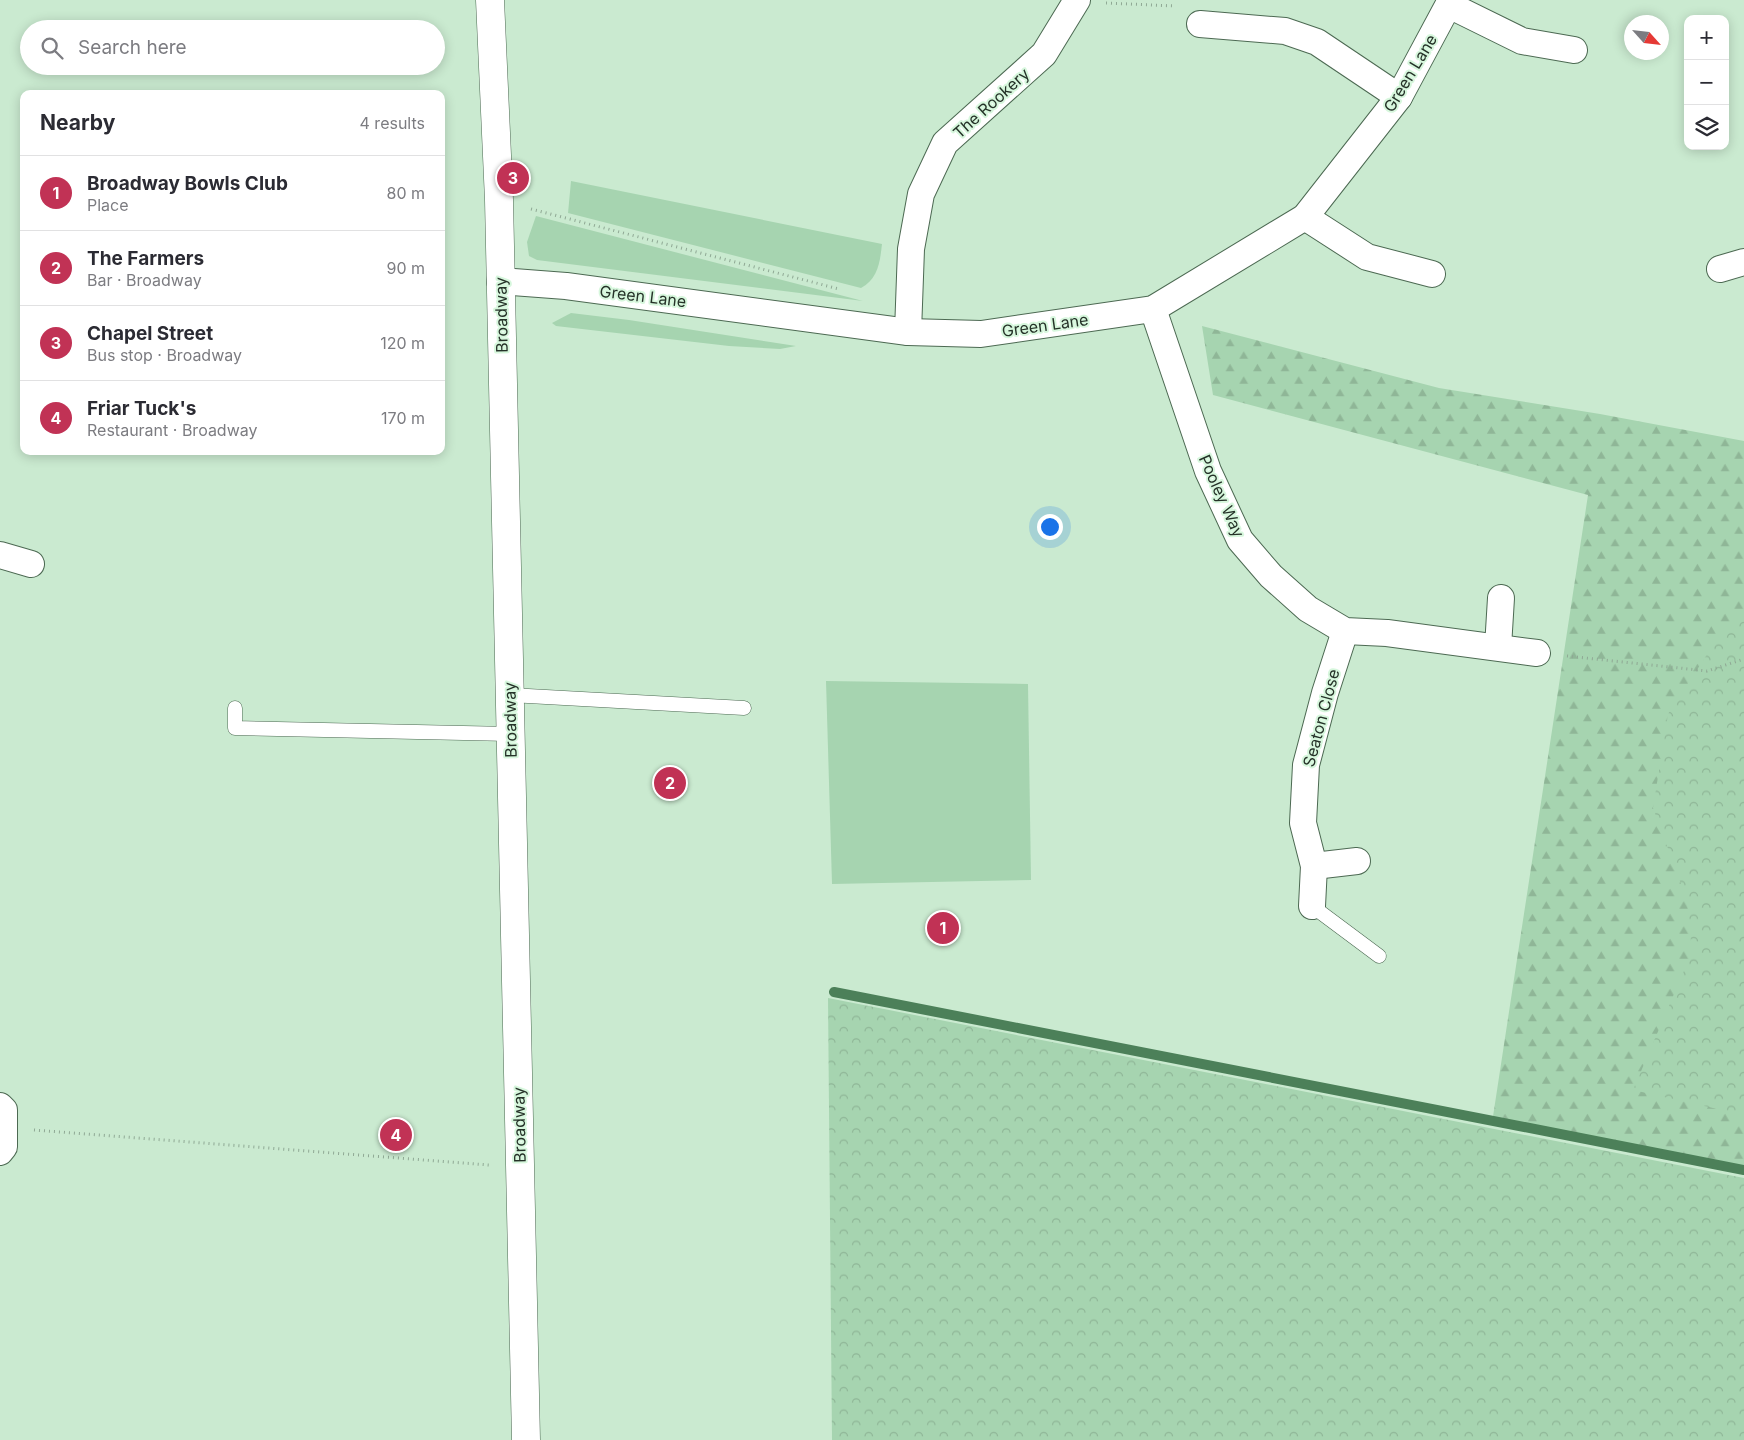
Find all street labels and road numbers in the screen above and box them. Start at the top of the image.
street label: Green Lane [1379,31,1441,115]
street label: The Rookery [949,63,1033,143]
street label: Broadway [490,277,512,353]
street label: Green Lane [599,281,687,311]
street label: Green Lane [1000,309,1090,341]
street label: Pooley Way [1195,452,1249,540]
street label: Seaton Close [1298,667,1344,769]
street label: Broadway [499,682,521,758]
street label: Broadway [508,1087,530,1163]

